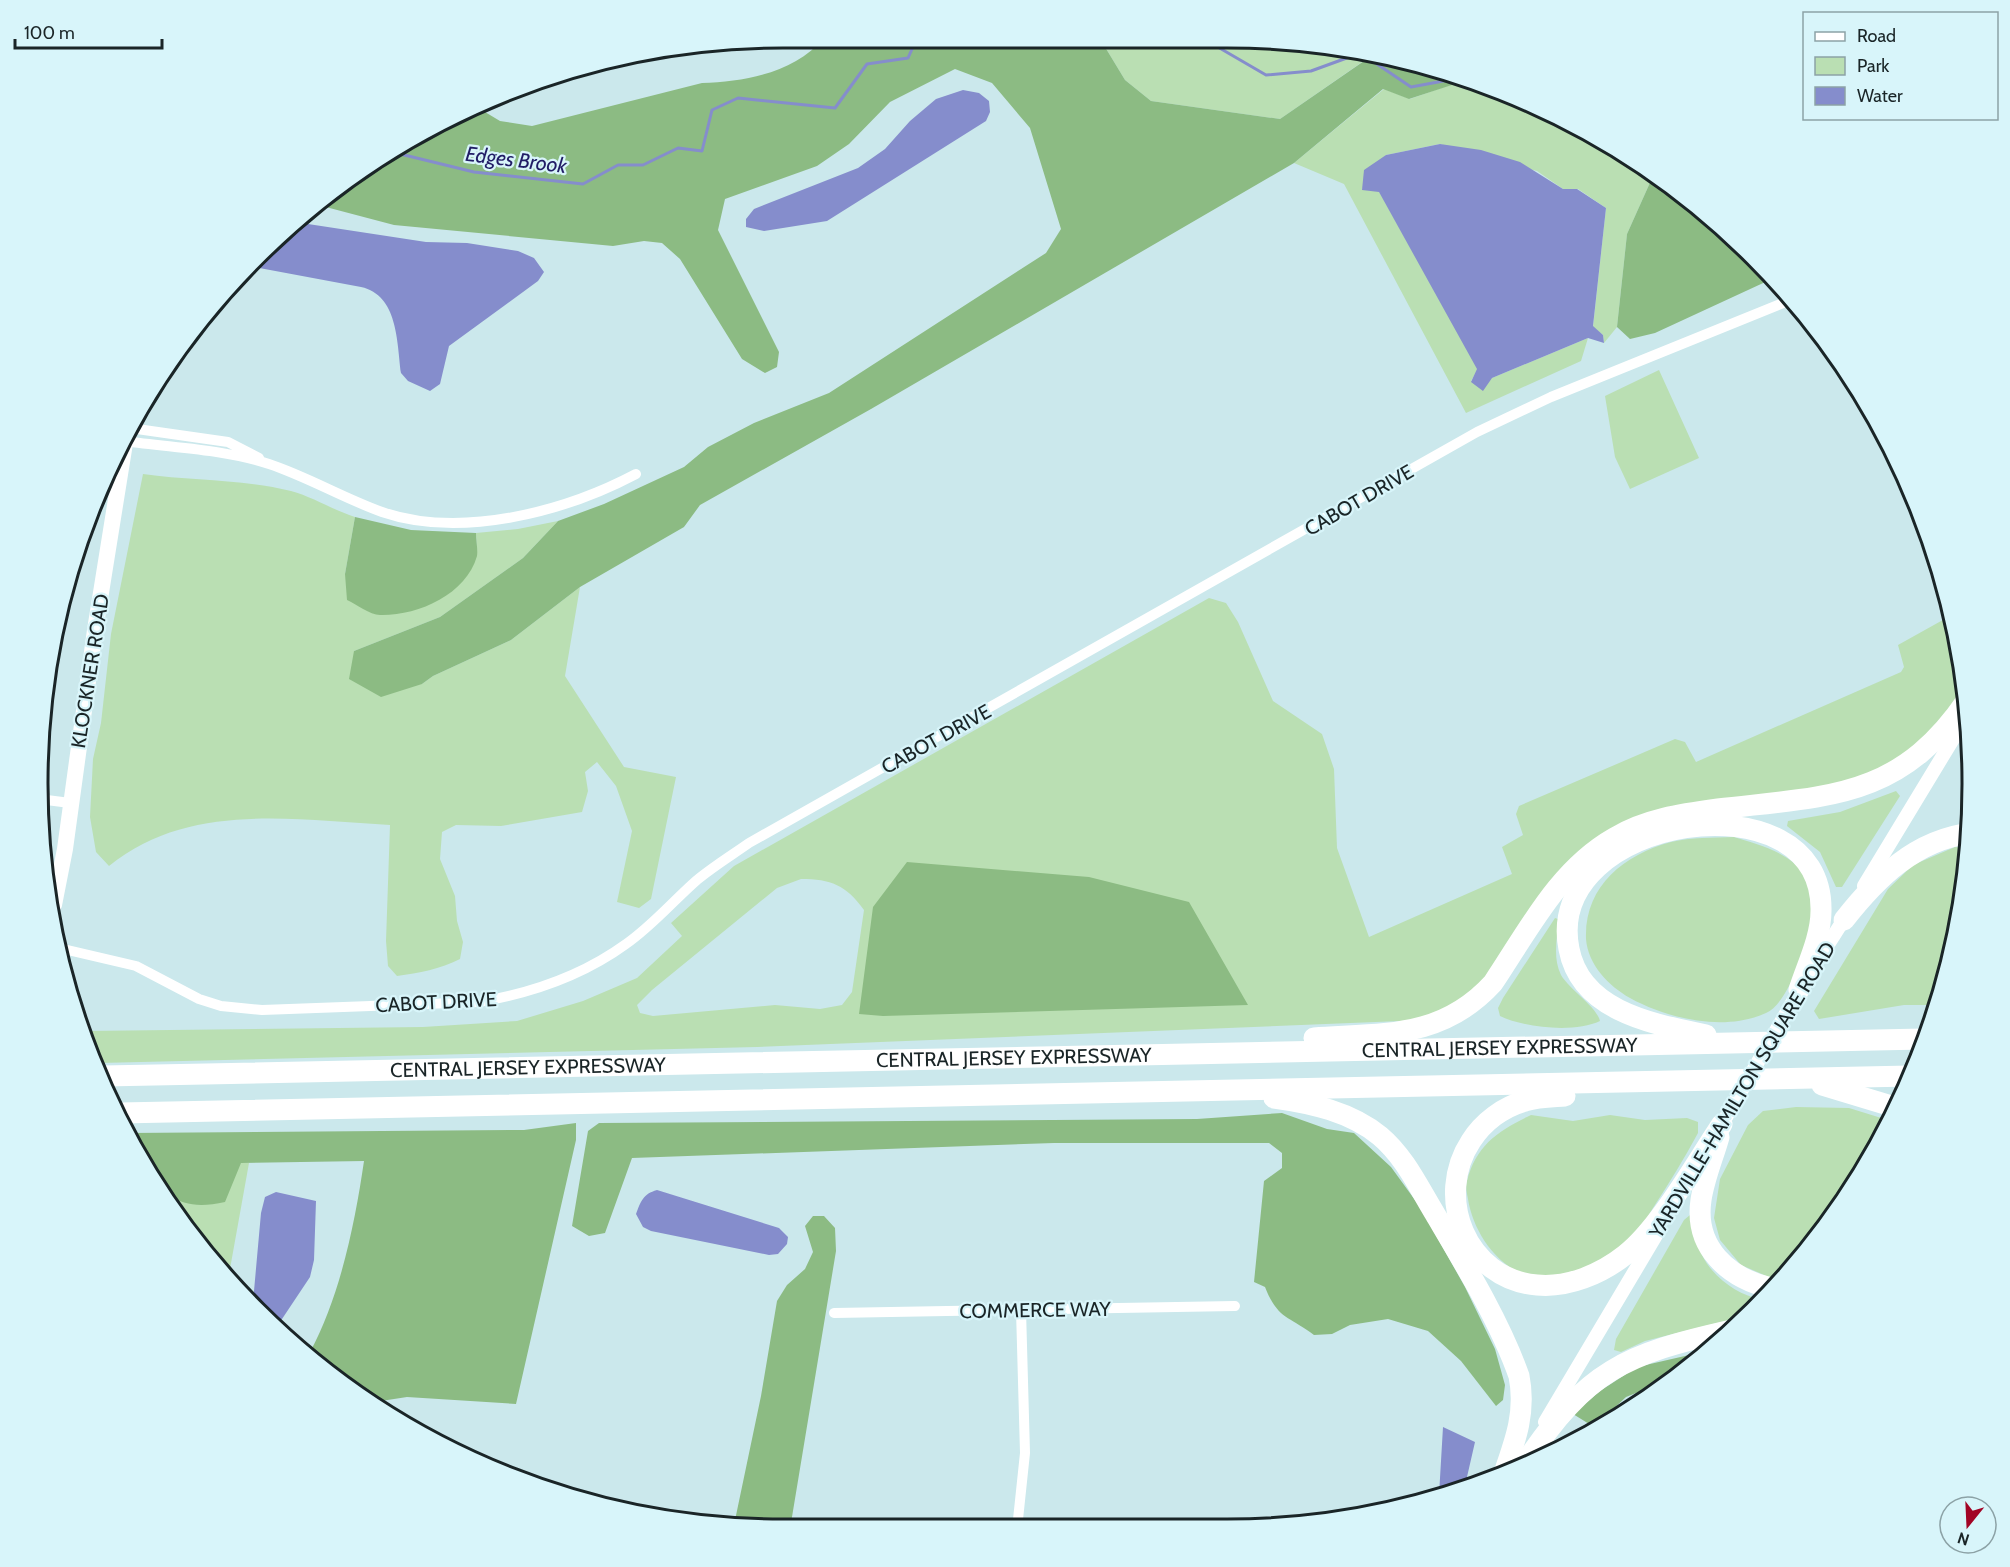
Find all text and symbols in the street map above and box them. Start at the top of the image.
scale bar [15,12,162,50]
legend [1803,12,1998,120]
text: 100 m [24,22,75,44]
text: Road [1857,25,1896,47]
text: Park [1857,55,1890,77]
text: Water [1857,85,1903,107]
water label: Edges Brook [464,141,569,178]
street label: CABOT DRIVE [1300,459,1418,541]
street label: KLOCKNER ROAD [66,592,114,750]
street label: CABOT DRIVE [877,699,995,779]
street label: YARDVILLE-HAMILTON SQUARE ROAD [1643,938,1840,1243]
street label: CABOT DRIVE [375,987,497,1017]
street label: CENTRAL JERSEY EXPRESSWAY [1362,1033,1638,1062]
street label: CENTRAL JERSEY EXPRESSWAY [876,1043,1152,1072]
street label: CENTRAL JERSEY EXPRESSWAY [390,1053,667,1082]
street label: COMMERCE WAY [959,1297,1112,1323]
north arrow [1938,1495,1998,1555]
text: N [1955,1528,1972,1550]

